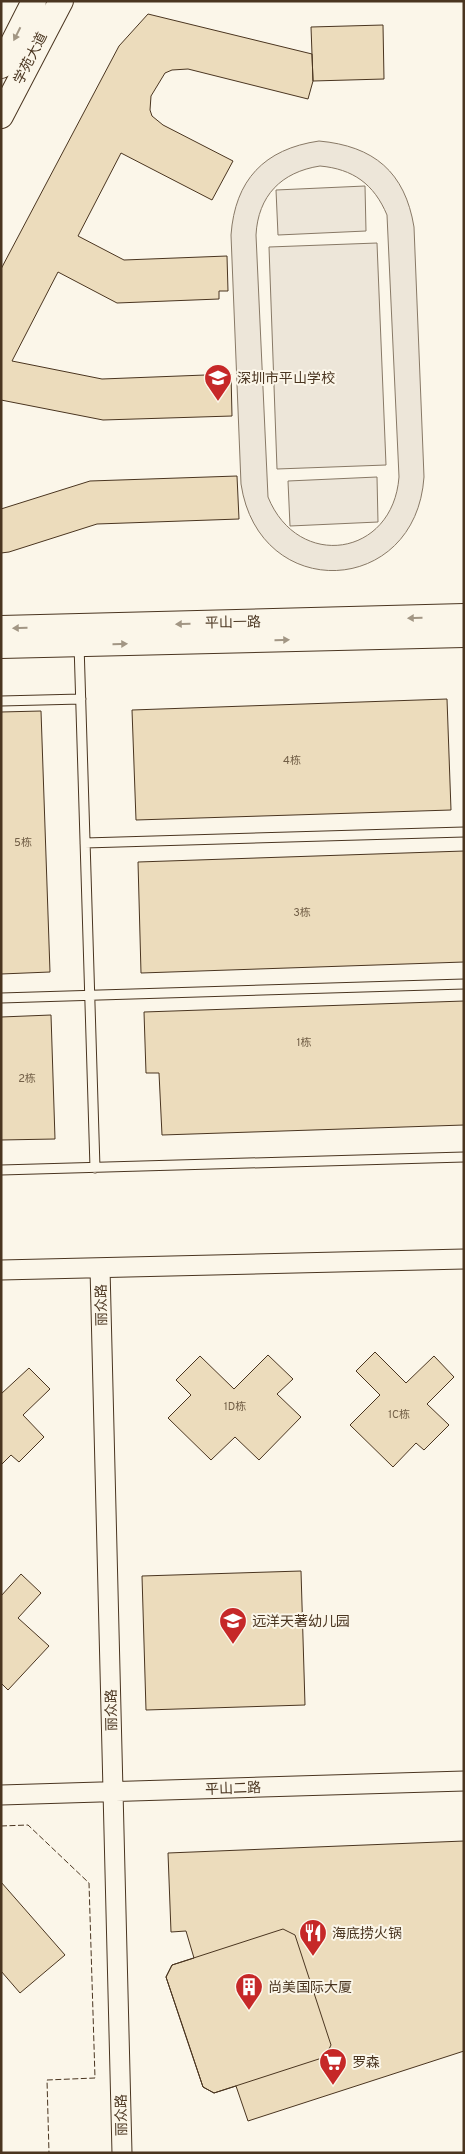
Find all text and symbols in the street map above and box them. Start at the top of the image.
one-way arrow [13,26,21,41]
street label: 学苑大道 [11,30,52,87]
school or university icon: 深圳市平山学校 [203,363,233,402]
place label: 深圳市平山学校 [237,370,335,388]
one-way arrow [407,614,423,622]
street label: 平山一路 [205,615,261,632]
one-way arrow [174,620,190,628]
one-way arrow [12,624,28,632]
one-way arrow [275,636,291,644]
one-way arrow [112,639,128,647]
house number: 4栋 [283,754,301,768]
house number: 5栋 [14,836,32,850]
house number: 3栋 [293,906,311,920]
house number: 1栋 [296,1036,312,1050]
house number: 2栋 [18,1072,36,1086]
street label: 丽众路 [94,1284,111,1326]
house number: 1D栋 [224,1400,246,1414]
house number: 1C栋 [388,1408,410,1422]
school or university icon: 远洋天著幼儿园 [218,1606,248,1645]
place label: 远洋天著幼儿园 [252,1614,350,1631]
street label: 丽众路 [104,1689,121,1731]
street label: 平山二路 [205,1780,261,1799]
restaurant icon: 海底捞火锅 [298,1918,328,1957]
place label: 海底捞火锅 [332,1926,402,1943]
building icon: 尚美国际大厦 [234,1972,264,2011]
place label: 尚美国际大厦 [268,1980,352,1997]
supermarket icon: 罗森 [318,2047,348,2086]
place label: 罗森 [352,2055,380,2072]
street label: 丽众路 [114,2094,131,2136]

